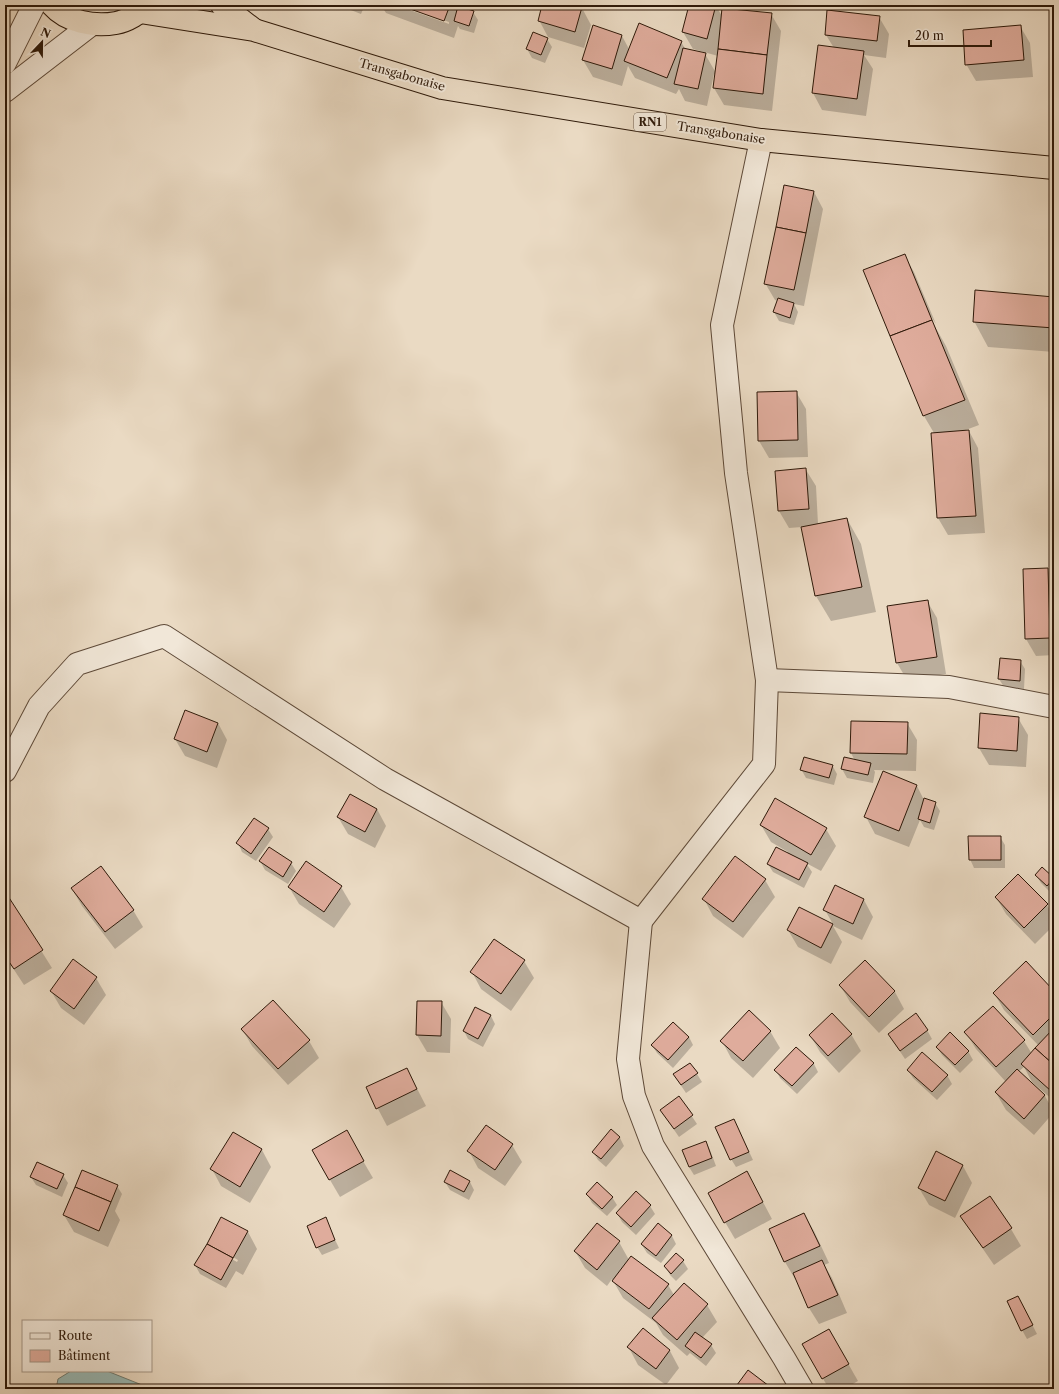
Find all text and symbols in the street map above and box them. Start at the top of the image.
north arrow [22,22,62,62]
scale bar [909,22,991,48]
text: N [39,24,53,41]
text: 20 m [915,28,944,43]
street label: Transgabonaise [357,55,447,94]
road number: RN1 [634,113,666,131]
street label: Transgabonaise [676,118,766,147]
legend [22,1320,152,1372]
text: Route [58,1328,93,1343]
text: Bâtiment [58,1348,111,1363]

